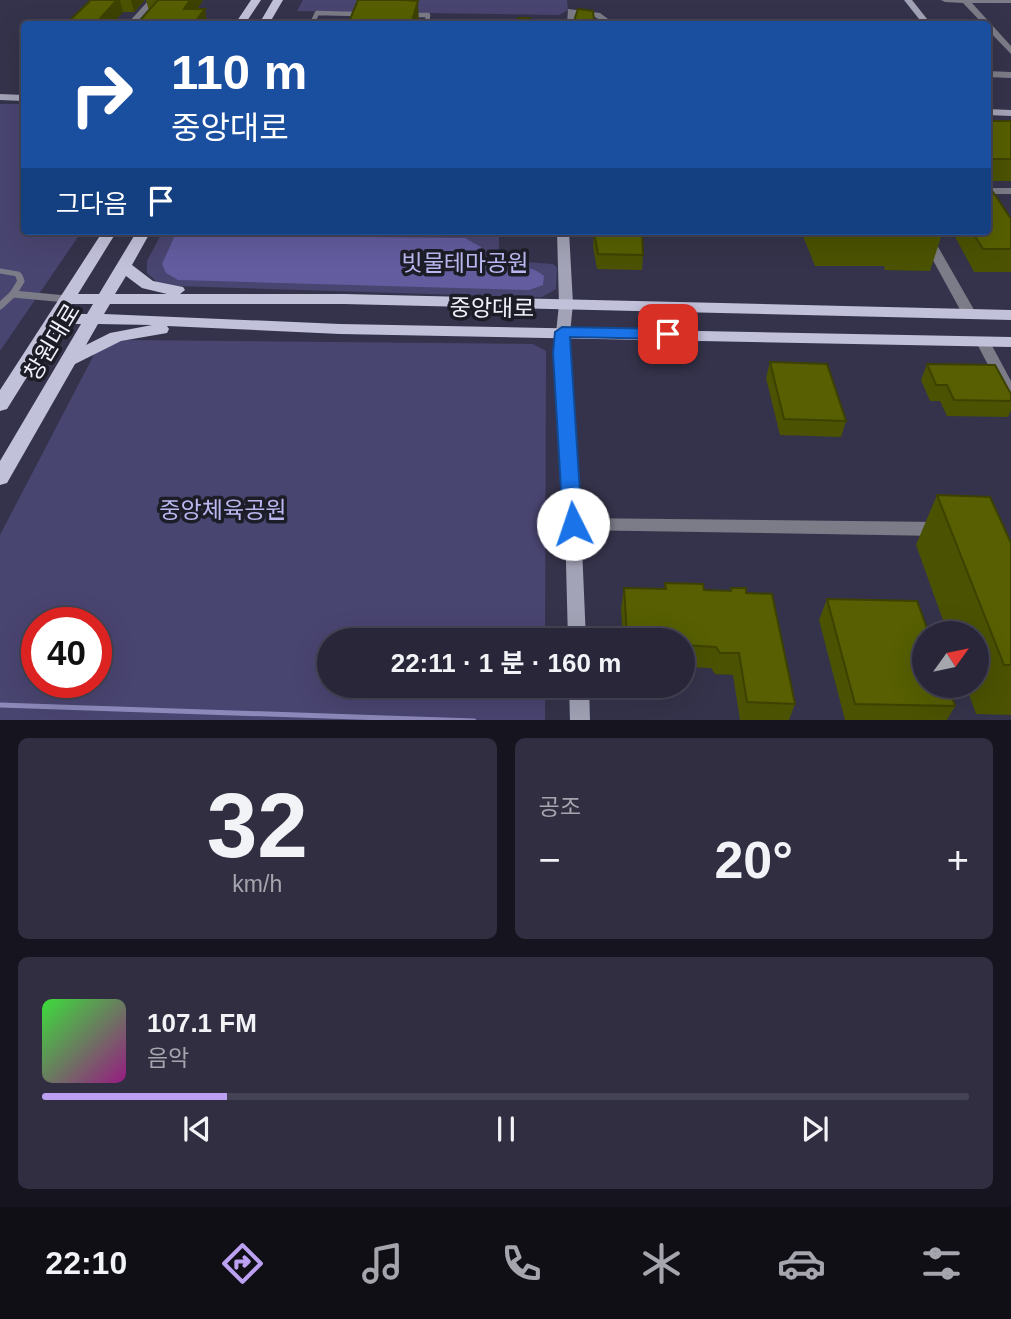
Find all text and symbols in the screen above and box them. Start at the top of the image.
text: 110 m [171,45,307,99]
icon: right [56,49,147,140]
text: 중앙대로 [171,110,289,146]
icon: arrive [142,182,180,220]
text: 그다음 [56,189,128,219]
park label: 빗물테마공원 [402,250,528,276]
street label: 중앙대로 [449,294,535,322]
street label: 창원대로 [19,299,85,385]
pin [638,304,698,364]
icon: arrive [649,315,687,353]
position arrow [536,487,610,561]
park label: 중앙체육공원 [160,497,286,523]
speed limit sign: 40 [21,607,112,698]
north arrow [912,621,989,698]
map controls [912,621,989,698]
text: 22:11 · 1 분 · 160 m [391,648,621,678]
text: 32 [207,775,308,876]
text: 공조 [539,794,581,820]
text: 20° [714,831,793,889]
text: − [539,839,561,881]
text: + [947,839,969,881]
text: km/h [232,871,282,897]
text: 107.1 FM [147,1008,257,1038]
text: 음악 [147,1045,189,1071]
icon: previous [178,1110,216,1148]
icon: pause [487,1110,525,1148]
icon: next [796,1110,834,1148]
icon: directions [218,1239,267,1288]
icon: music [358,1239,407,1288]
icon: phone [497,1239,546,1288]
icon: climate [637,1239,686,1288]
icon: car [777,1239,826,1288]
icon: filters [917,1239,966,1288]
text: 22:10 [45,1245,127,1281]

